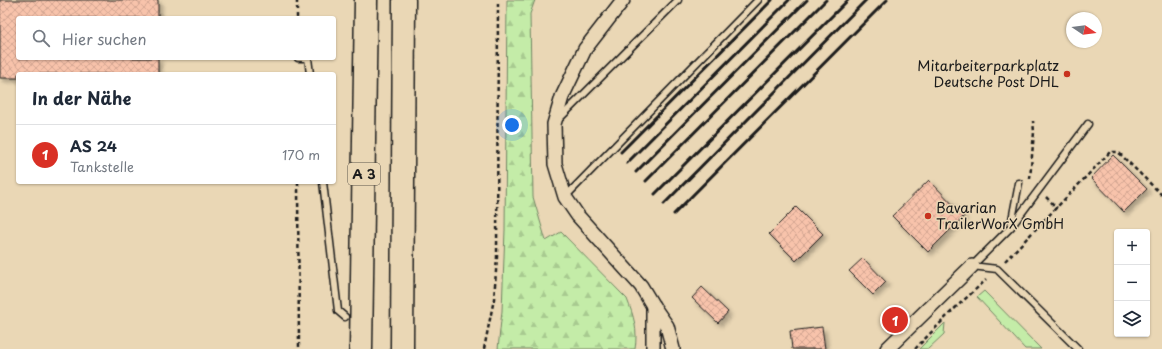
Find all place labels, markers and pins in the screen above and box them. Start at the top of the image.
place label: Mitarbeiterparkplatz Deutsche Post DHL [917,55,1059,92]
marker: Mitarbeiterparkplatz Deutsche Post DHL [1062,69,1072,79]
place label: Bavarian TrailerWorX GmbH [936,197,1064,234]
marker: Bavarian TrailerWorX GmbH [923,211,933,221]
pin: 1 [882,305,908,335]

